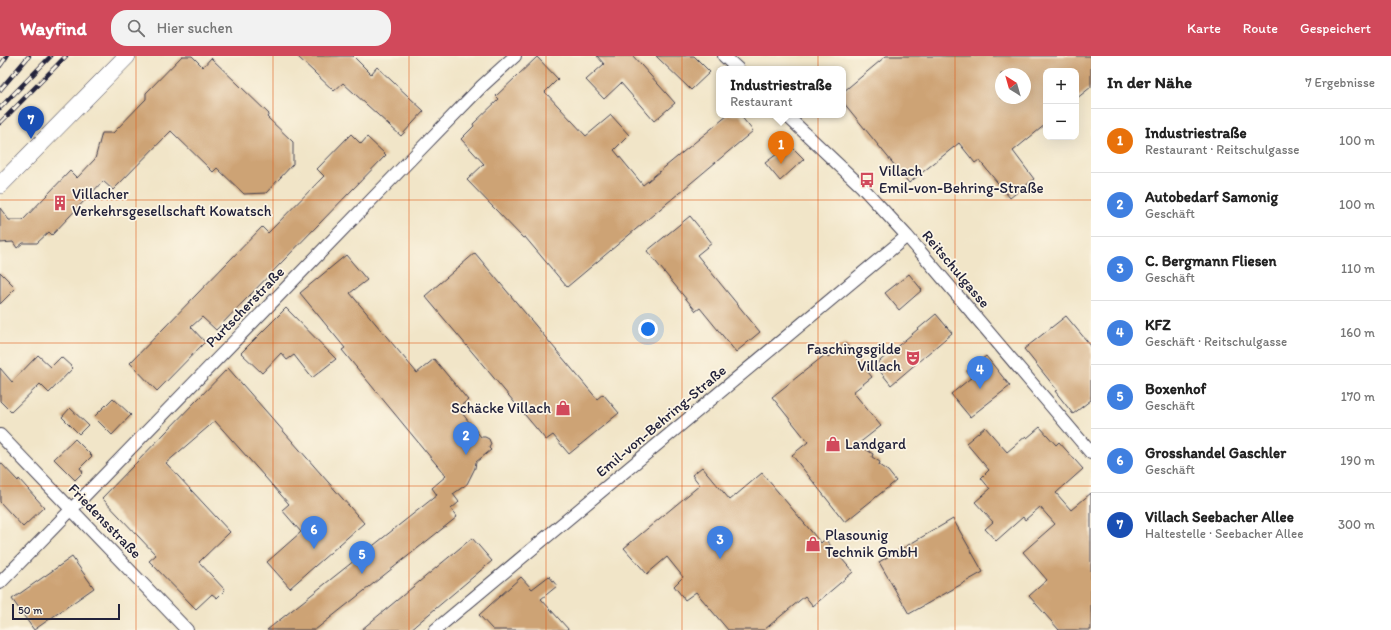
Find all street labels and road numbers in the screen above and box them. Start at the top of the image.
street label: Reitschulgasse [918,226,994,312]
street label: Purtscherstraße [202,263,288,351]
street label: Emil-von-Behring-Straße [592,361,730,481]
street label: Friedensstraße [65,480,145,562]

